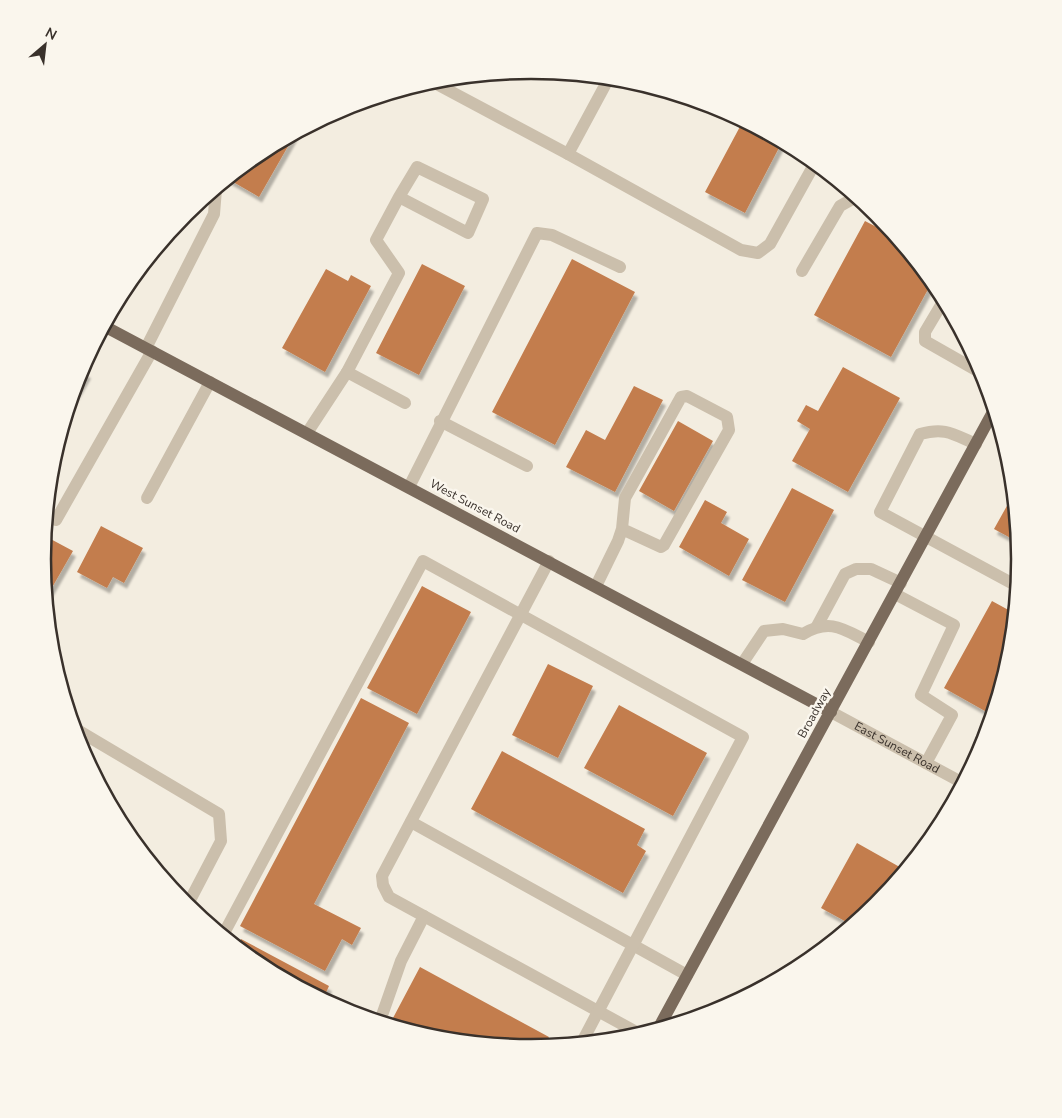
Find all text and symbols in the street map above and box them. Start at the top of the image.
north arrow [20,20,70,70]
text: N [42,23,60,45]
street label: West Sunset Road [427,475,523,537]
street label: Broadway [794,684,835,741]
street label: East Sunset Road [852,718,943,777]

